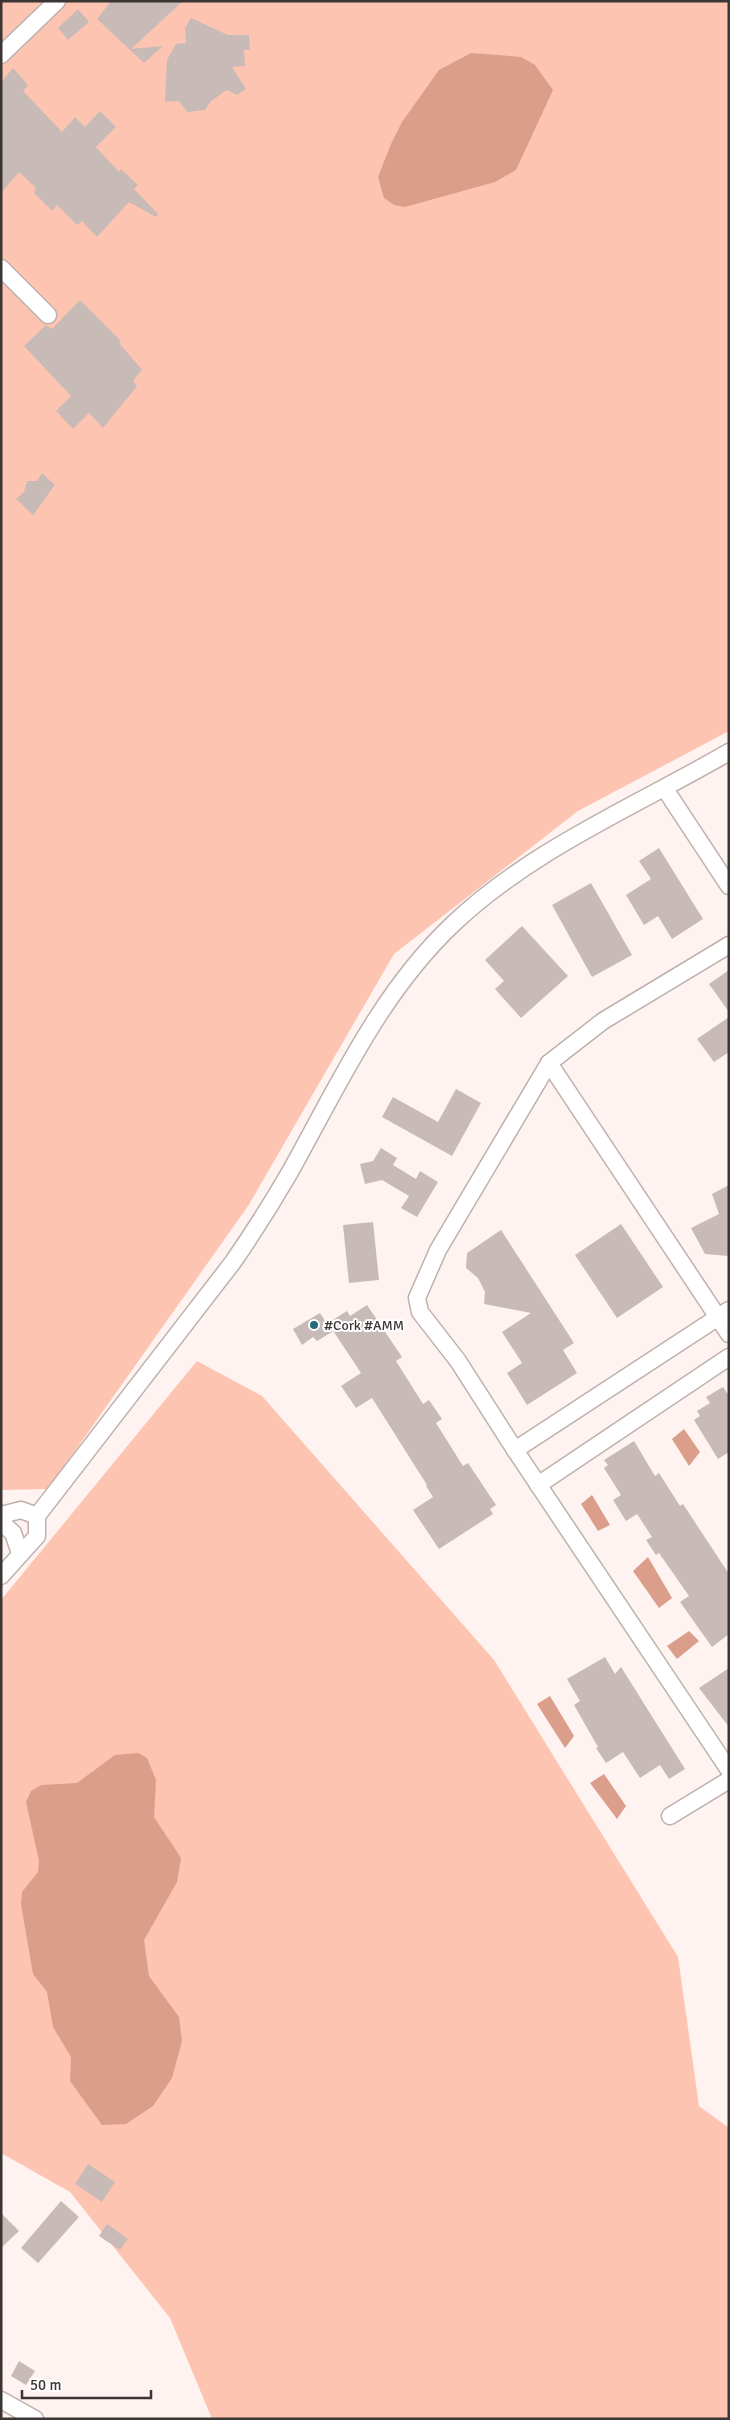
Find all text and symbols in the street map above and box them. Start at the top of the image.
place label: #Cork #AMM [324,1317,404,1334]
marker: #Cork #AMM [308,1319,320,1331]
scale bar [22,2368,151,2400]
text: 50 m [30,2376,61,2394]

